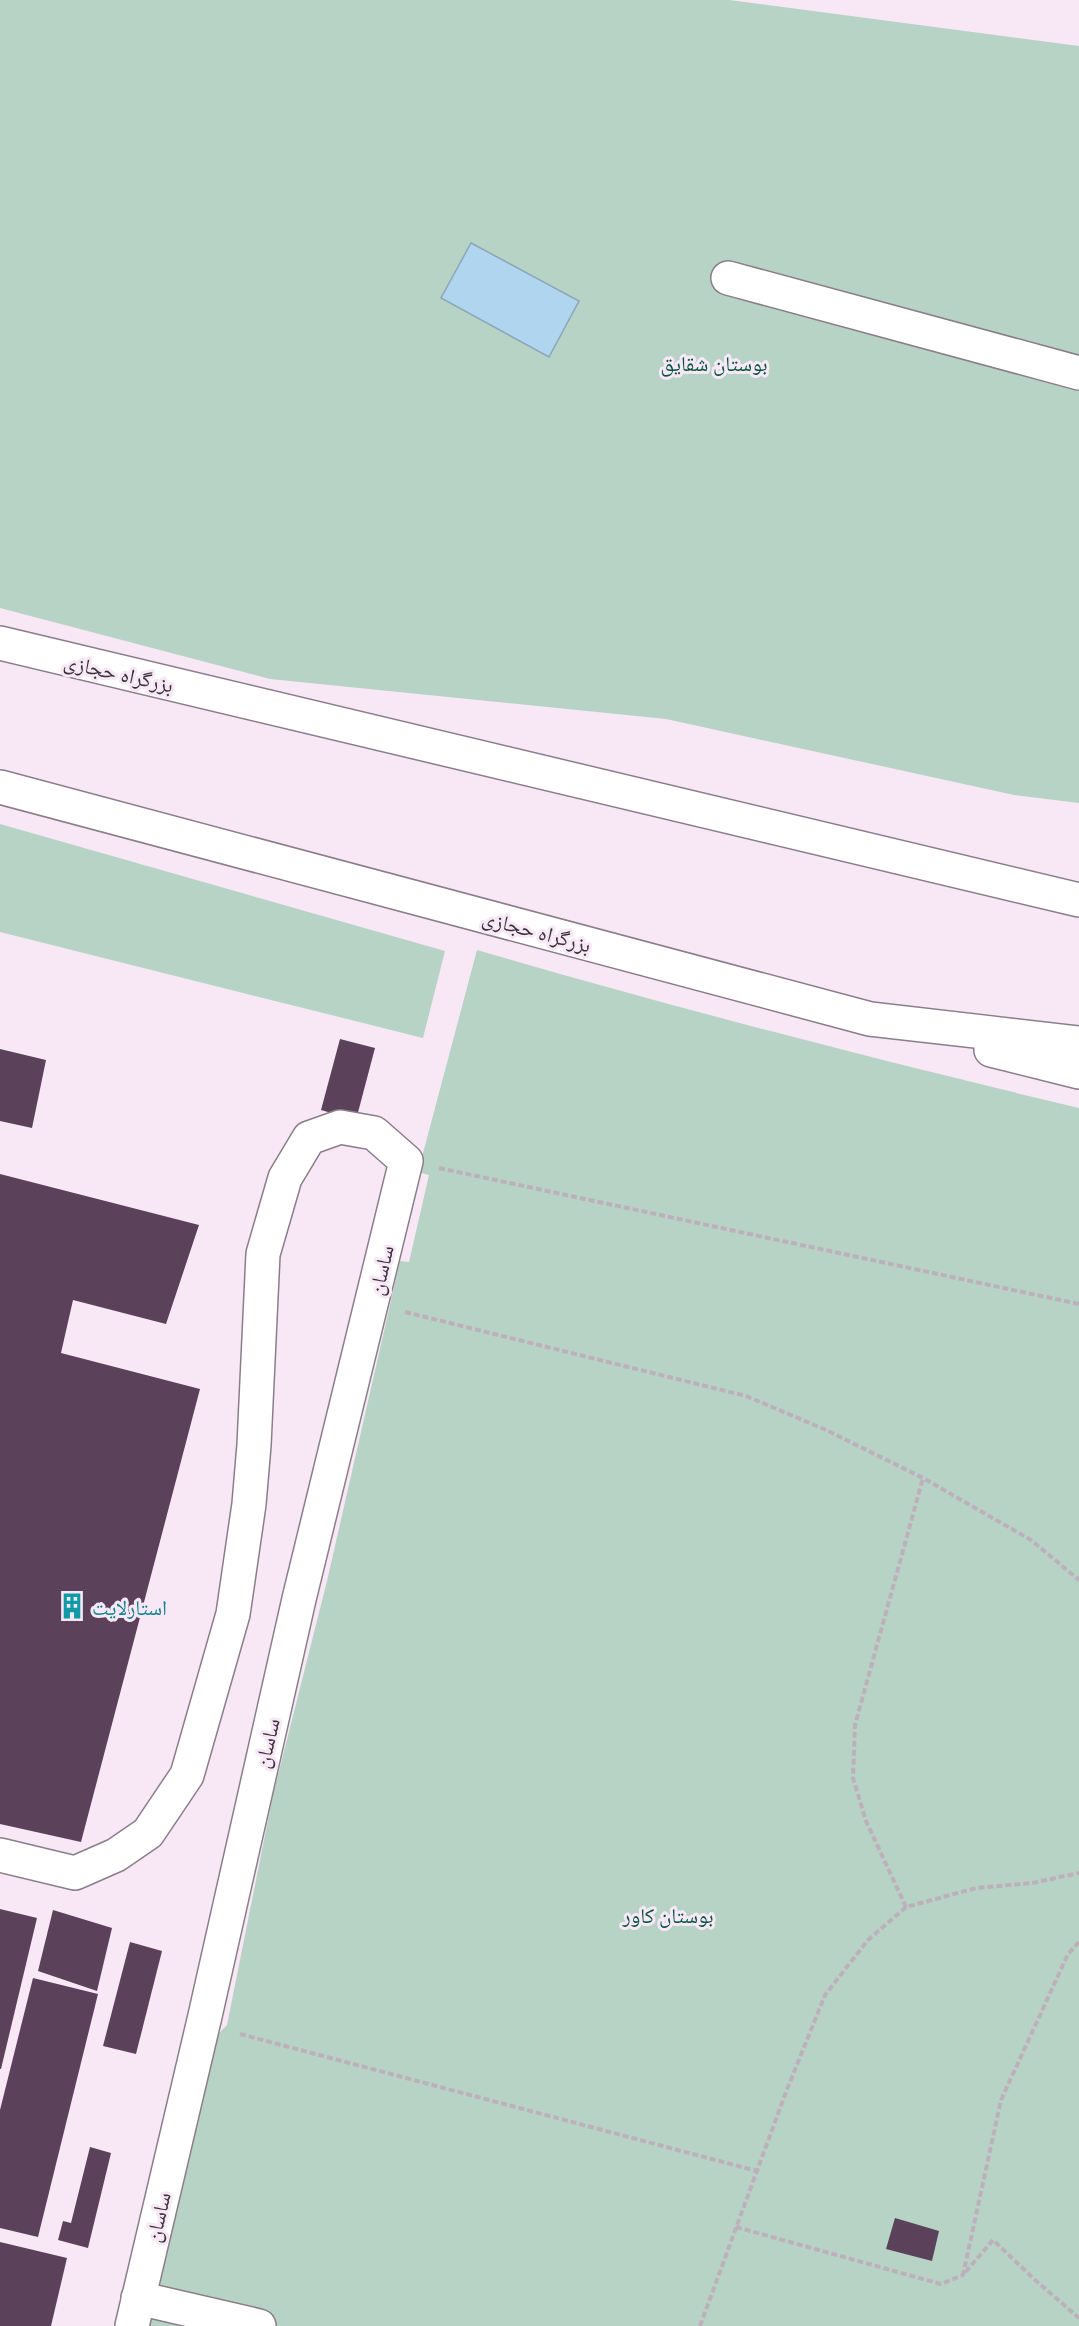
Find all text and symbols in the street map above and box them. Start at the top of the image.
park label: بوستان شقایق [660,350,768,377]
street label: بزرگراه حجازی [62,647,176,698]
street label: بزرگراه حجازی [480,903,594,957]
street label: ساسان [362,1243,399,1298]
building icon: استارلایت [57,1591,87,1621]
place label: استارلایت [92,1594,167,1619]
street label: ساسان [248,1716,285,1771]
park label: بوستان کاور [621,1902,714,1928]
street label: ساسان [139,2190,176,2245]

